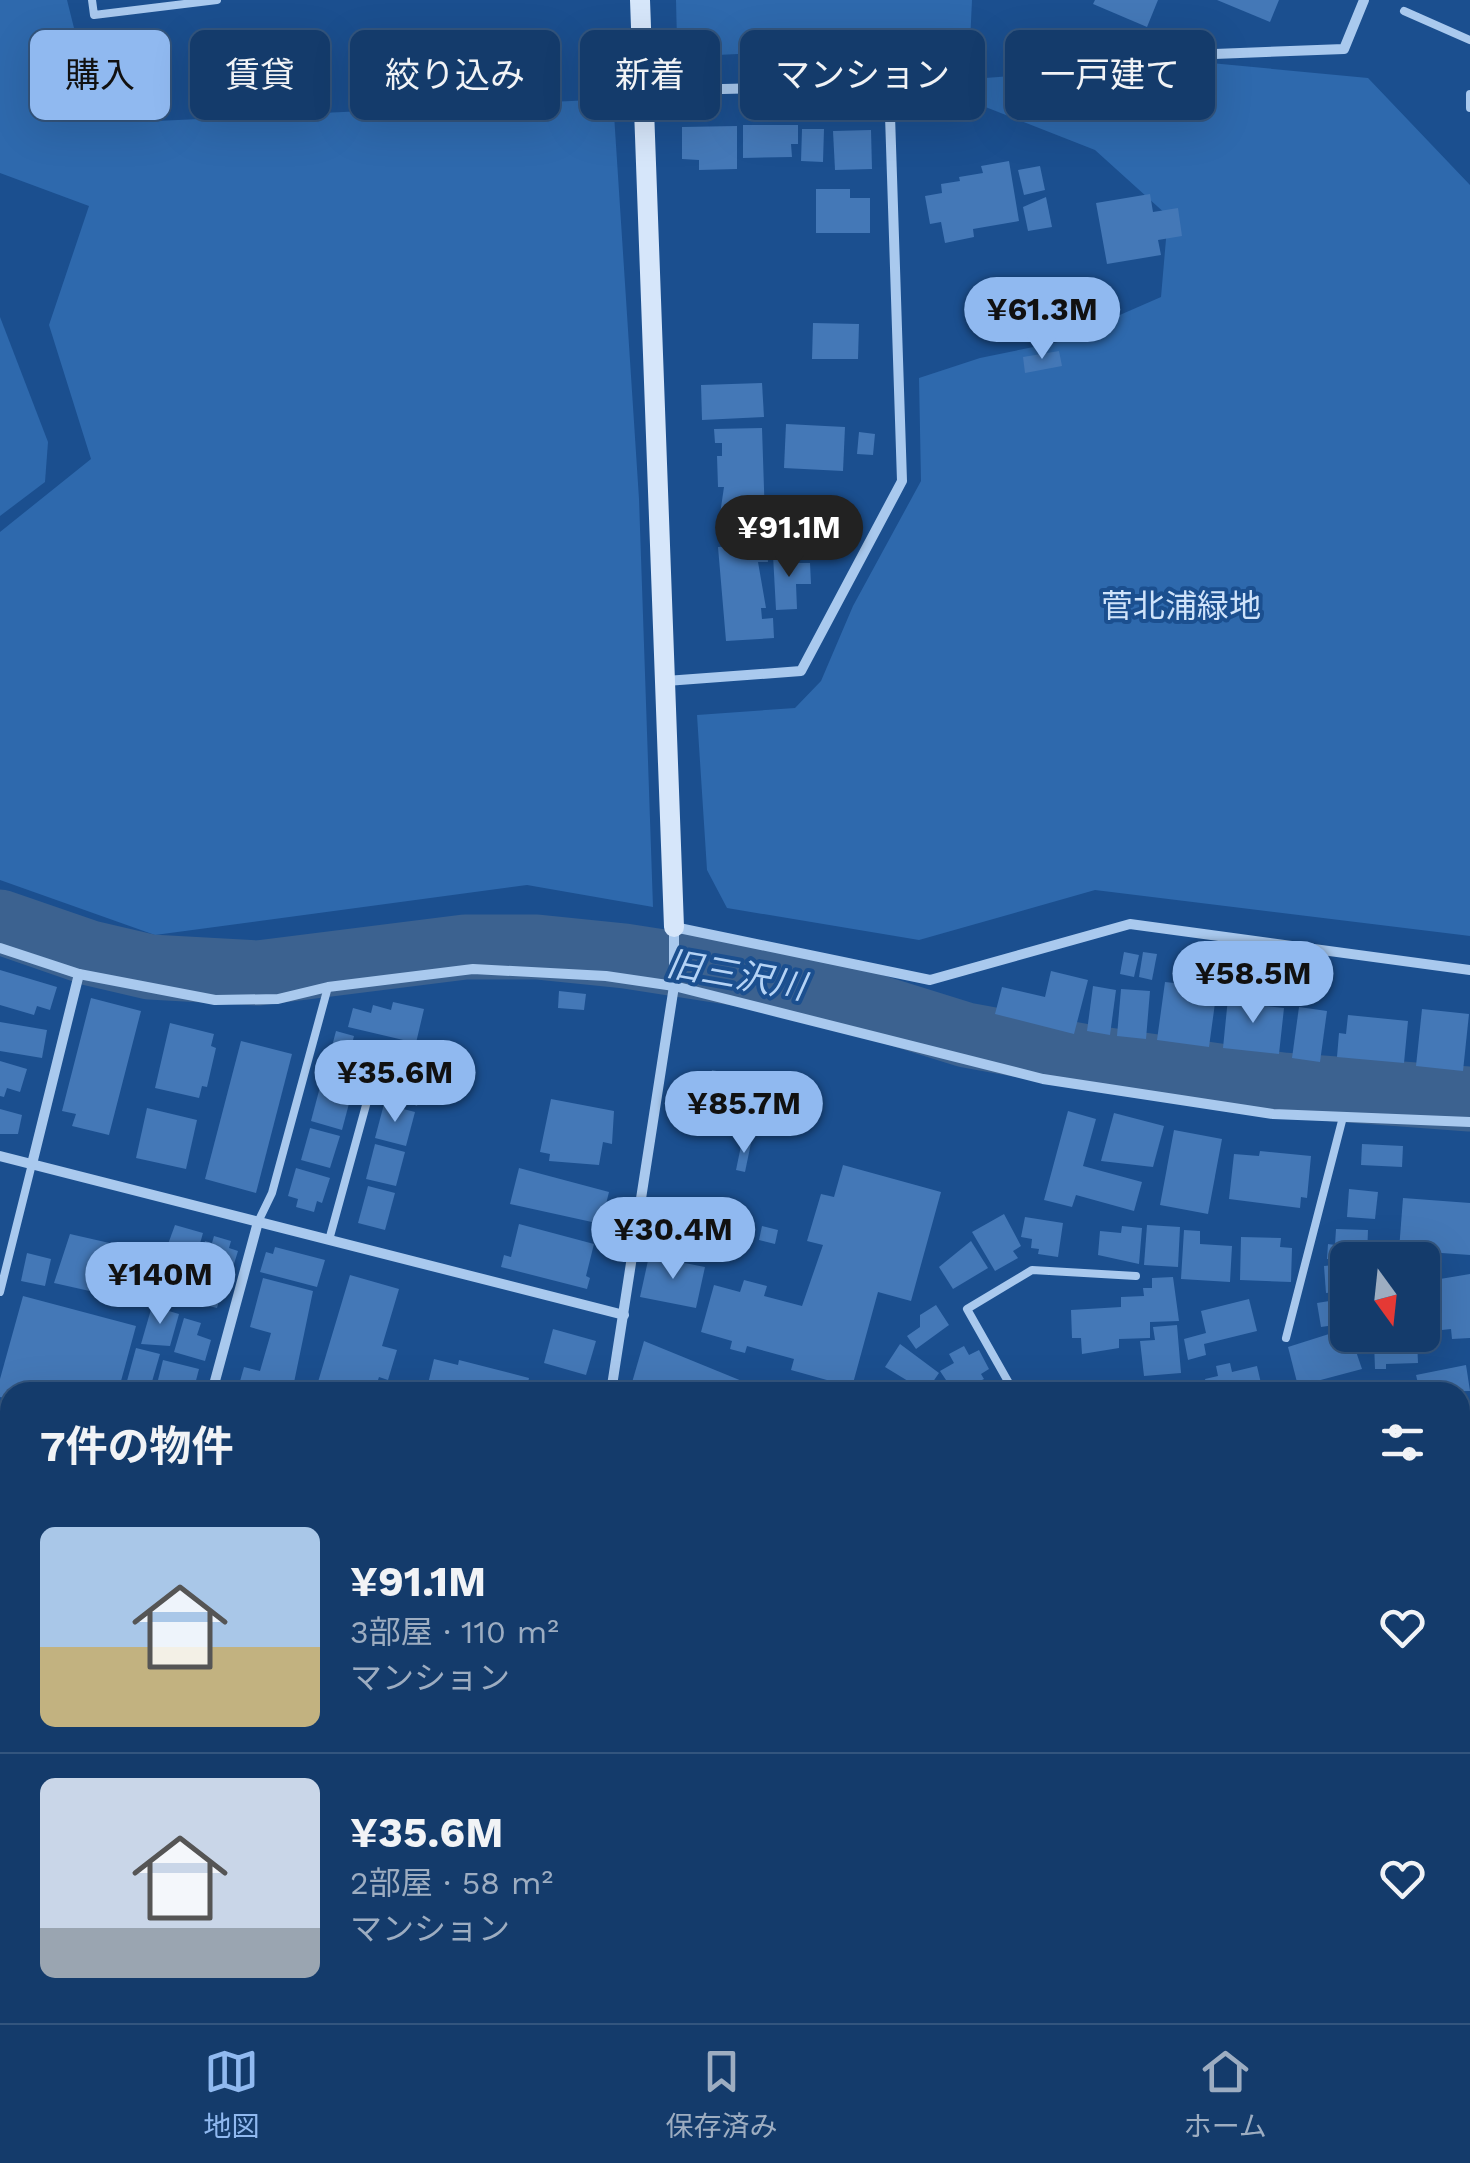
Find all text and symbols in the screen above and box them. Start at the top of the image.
chip: 購入 [30,30,170,120]
chip: 賃貸 [190,30,330,120]
chip: 絞り込み [350,30,560,120]
chip: 新着 [580,30,720,120]
chip: マンション [740,30,985,120]
chip: 一戸建て [1005,30,1215,120]
pin: ¥61.3M [961,277,1123,362]
text: ¥61.3M [986,290,1098,328]
pin: ¥91.1M [708,495,870,580]
text: ¥91.1M [737,508,841,546]
park label: 菅北浦緑地 [1101,587,1261,625]
pin: ¥58.5M [1172,941,1334,1026]
water label: 旧三沢川 [663,942,813,1009]
text: ¥58.5M [1194,954,1312,992]
pin: ¥35.6M [314,1040,476,1125]
text: ¥35.6M [337,1053,453,1091]
pin: ¥85.7M [663,1071,825,1156]
text: ¥85.7M [687,1084,801,1122]
pin: ¥30.4M [592,1197,754,1282]
text: ¥30.4M [613,1210,733,1248]
pin: ¥140M [90,1242,230,1327]
north arrow [1330,1242,1440,1352]
map controls [1330,1242,1440,1352]
text: ¥140M [107,1255,213,1293]
icon: filters [1375,1415,1430,1470]
text: 7件の物件 [40,1422,234,1471]
text: ¥91.1M [350,1557,486,1606]
icon: home [120,1567,240,1687]
icon: heart [1375,1600,1430,1655]
text: 3部屋 · 110 m² [350,1613,559,1651]
text: マンション [350,1659,510,1697]
text: ¥35.6M [350,1808,503,1857]
icon: home [120,1818,240,1938]
icon: heart [1375,1851,1430,1906]
text: 2部屋 · 58 m² [350,1864,553,1902]
text: マンション [350,1910,510,1948]
tab: 地図 [203,2044,259,2144]
tab: 保存済み [665,2044,777,2144]
tab: ホーム [1184,2044,1267,2144]

